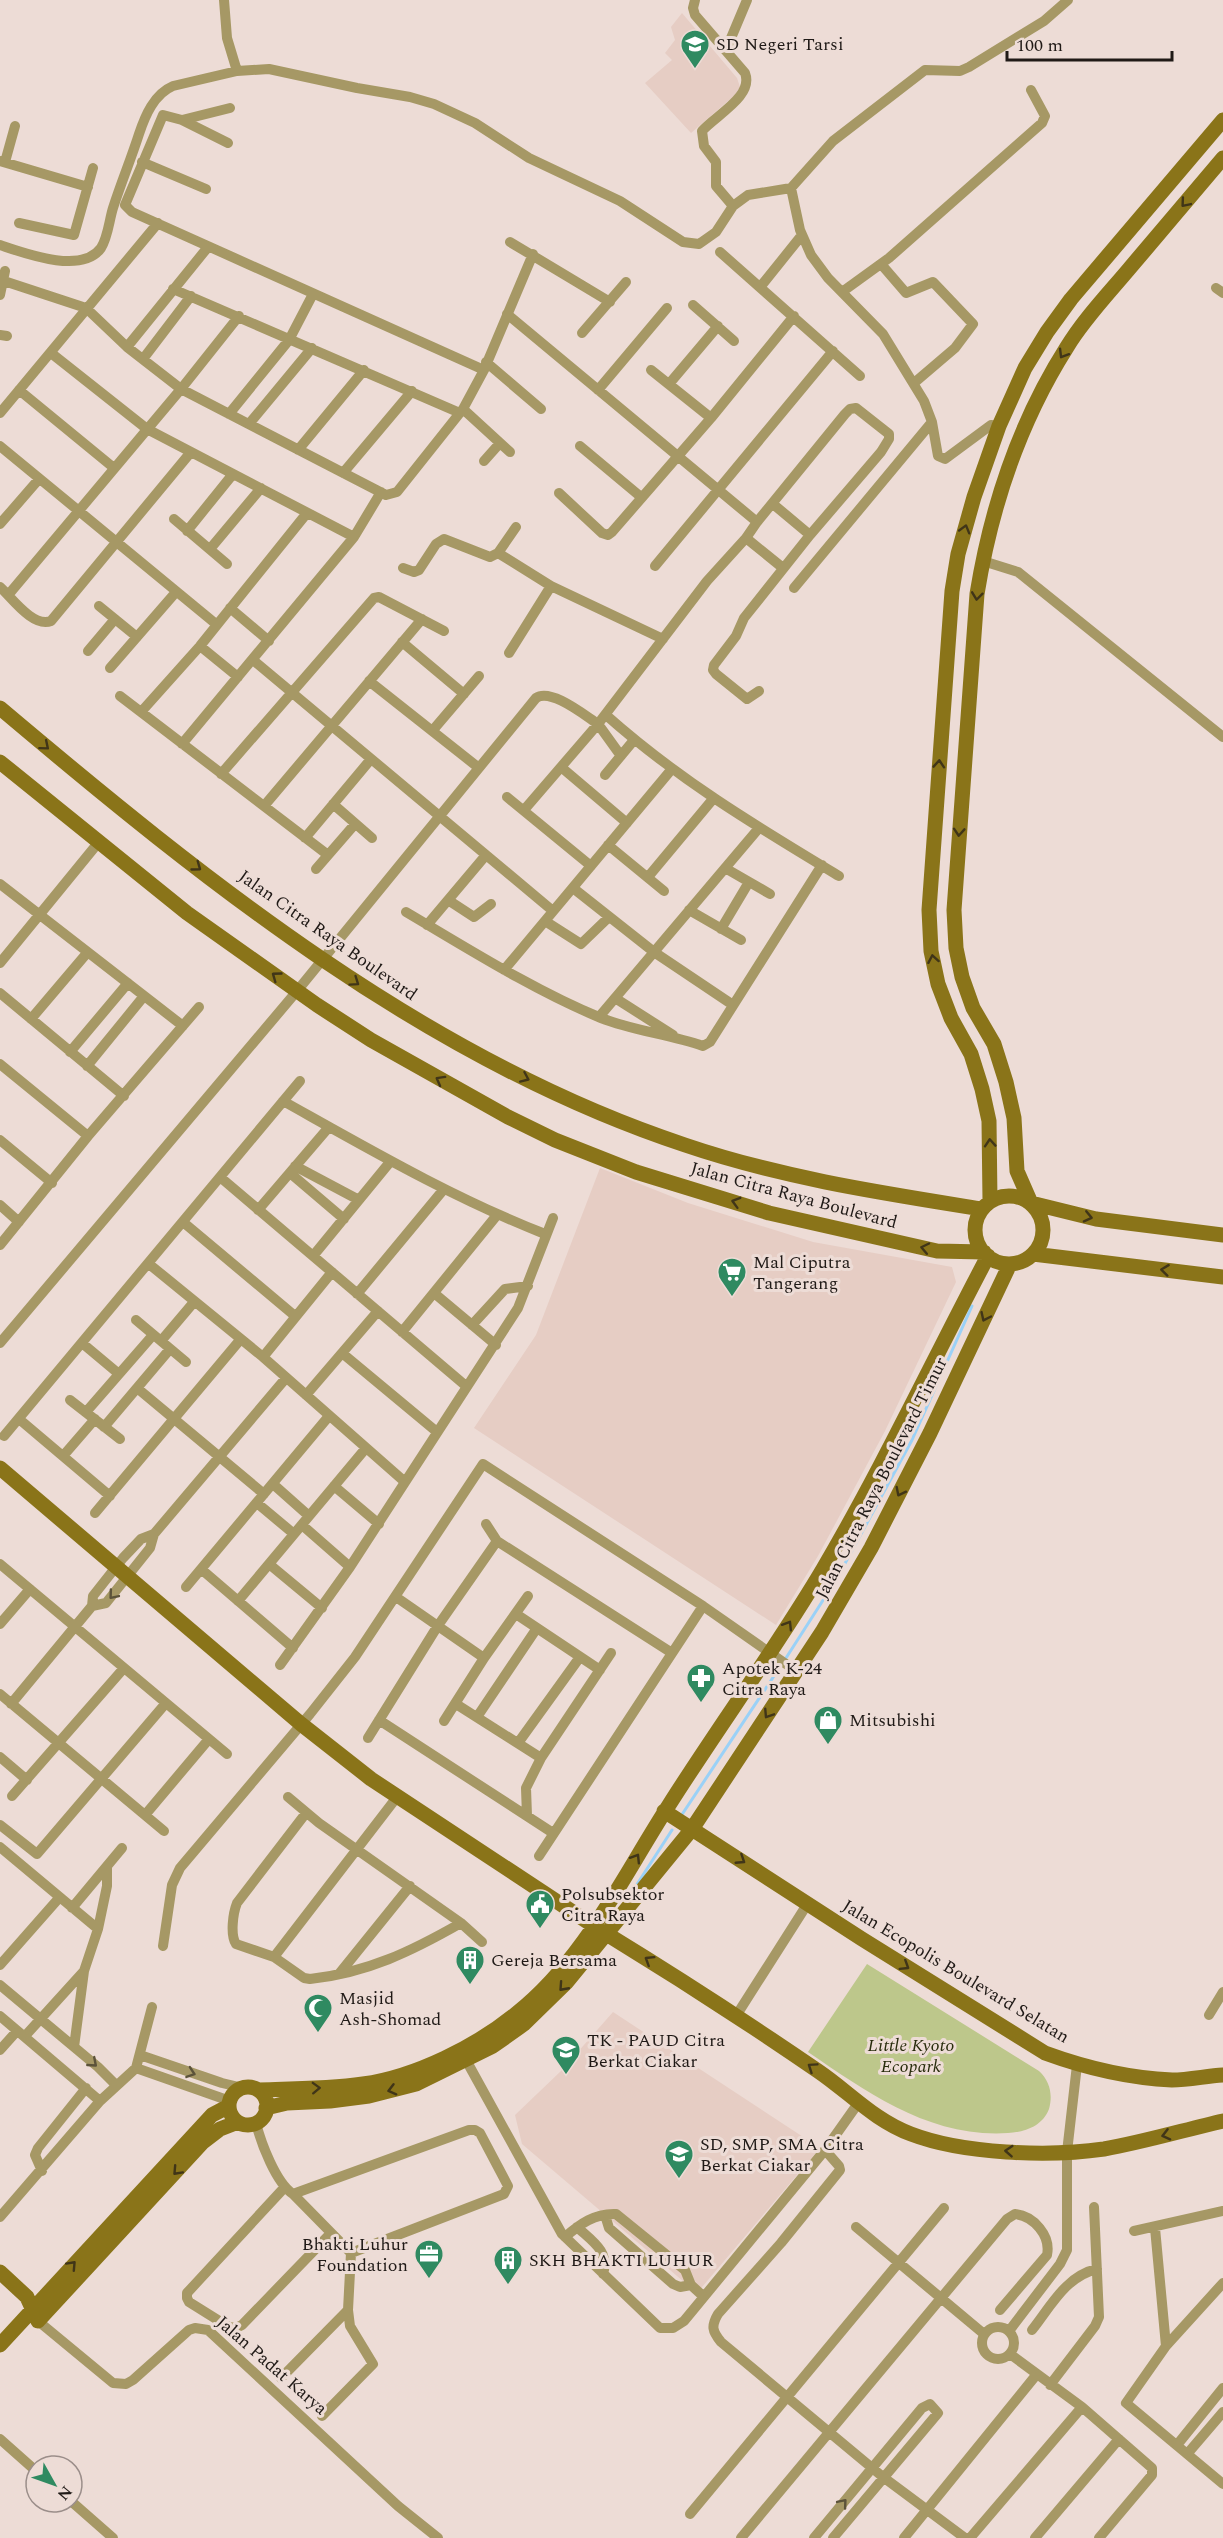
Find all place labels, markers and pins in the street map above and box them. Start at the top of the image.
school or university icon: SD Negeri Tarsi [679,28,711,70]
place label: SD Negeri Tarsi [716,31,844,58]
place label: Mal Ciputra Tangerang [753,1249,851,1297]
supermarket icon: Mal Ciputra Tangerang [716,1256,748,1298]
place label: Apotek K-24 Citra Raya [722,1655,822,1703]
pharmacy icon: Apotek K-24 Citra Raya [685,1662,717,1704]
shop icon: Mitsubishi [812,1704,844,1746]
place label: Mitsubishi [849,1707,936,1734]
place label: Polsubsektor Citra Raya [561,1881,665,1929]
public building icon: Polsubsektor Citra Raya [524,1888,556,1930]
building icon: Gereja Bersama [454,1944,486,1986]
place label: Gereja Bersama [491,1947,617,1974]
place label: Masjid Ash-Shomad [339,1985,441,2033]
mosque icon: Masjid Ash-Shomad [302,1992,334,2034]
place label: TK - PAUD Citra Berkat Ciakar [587,2027,725,2075]
school or university icon: TK - PAUD Citra Berkat Ciakar [550,2034,582,2076]
place label: SD, SMP, SMA Citra Berkat Ciakar [700,2131,864,2179]
school or university icon: SD, SMP, SMA Citra Berkat Ciakar [663,2138,695,2180]
place label: Bhakti Luhur Foundation [302,2231,408,2279]
office icon: Bhakti Luhur Foundation [413,2238,445,2280]
building icon: SKH BHAKTI LUHUR [492,2244,524,2286]
place label: SKH BHAKTI LUHUR [529,2247,713,2274]

